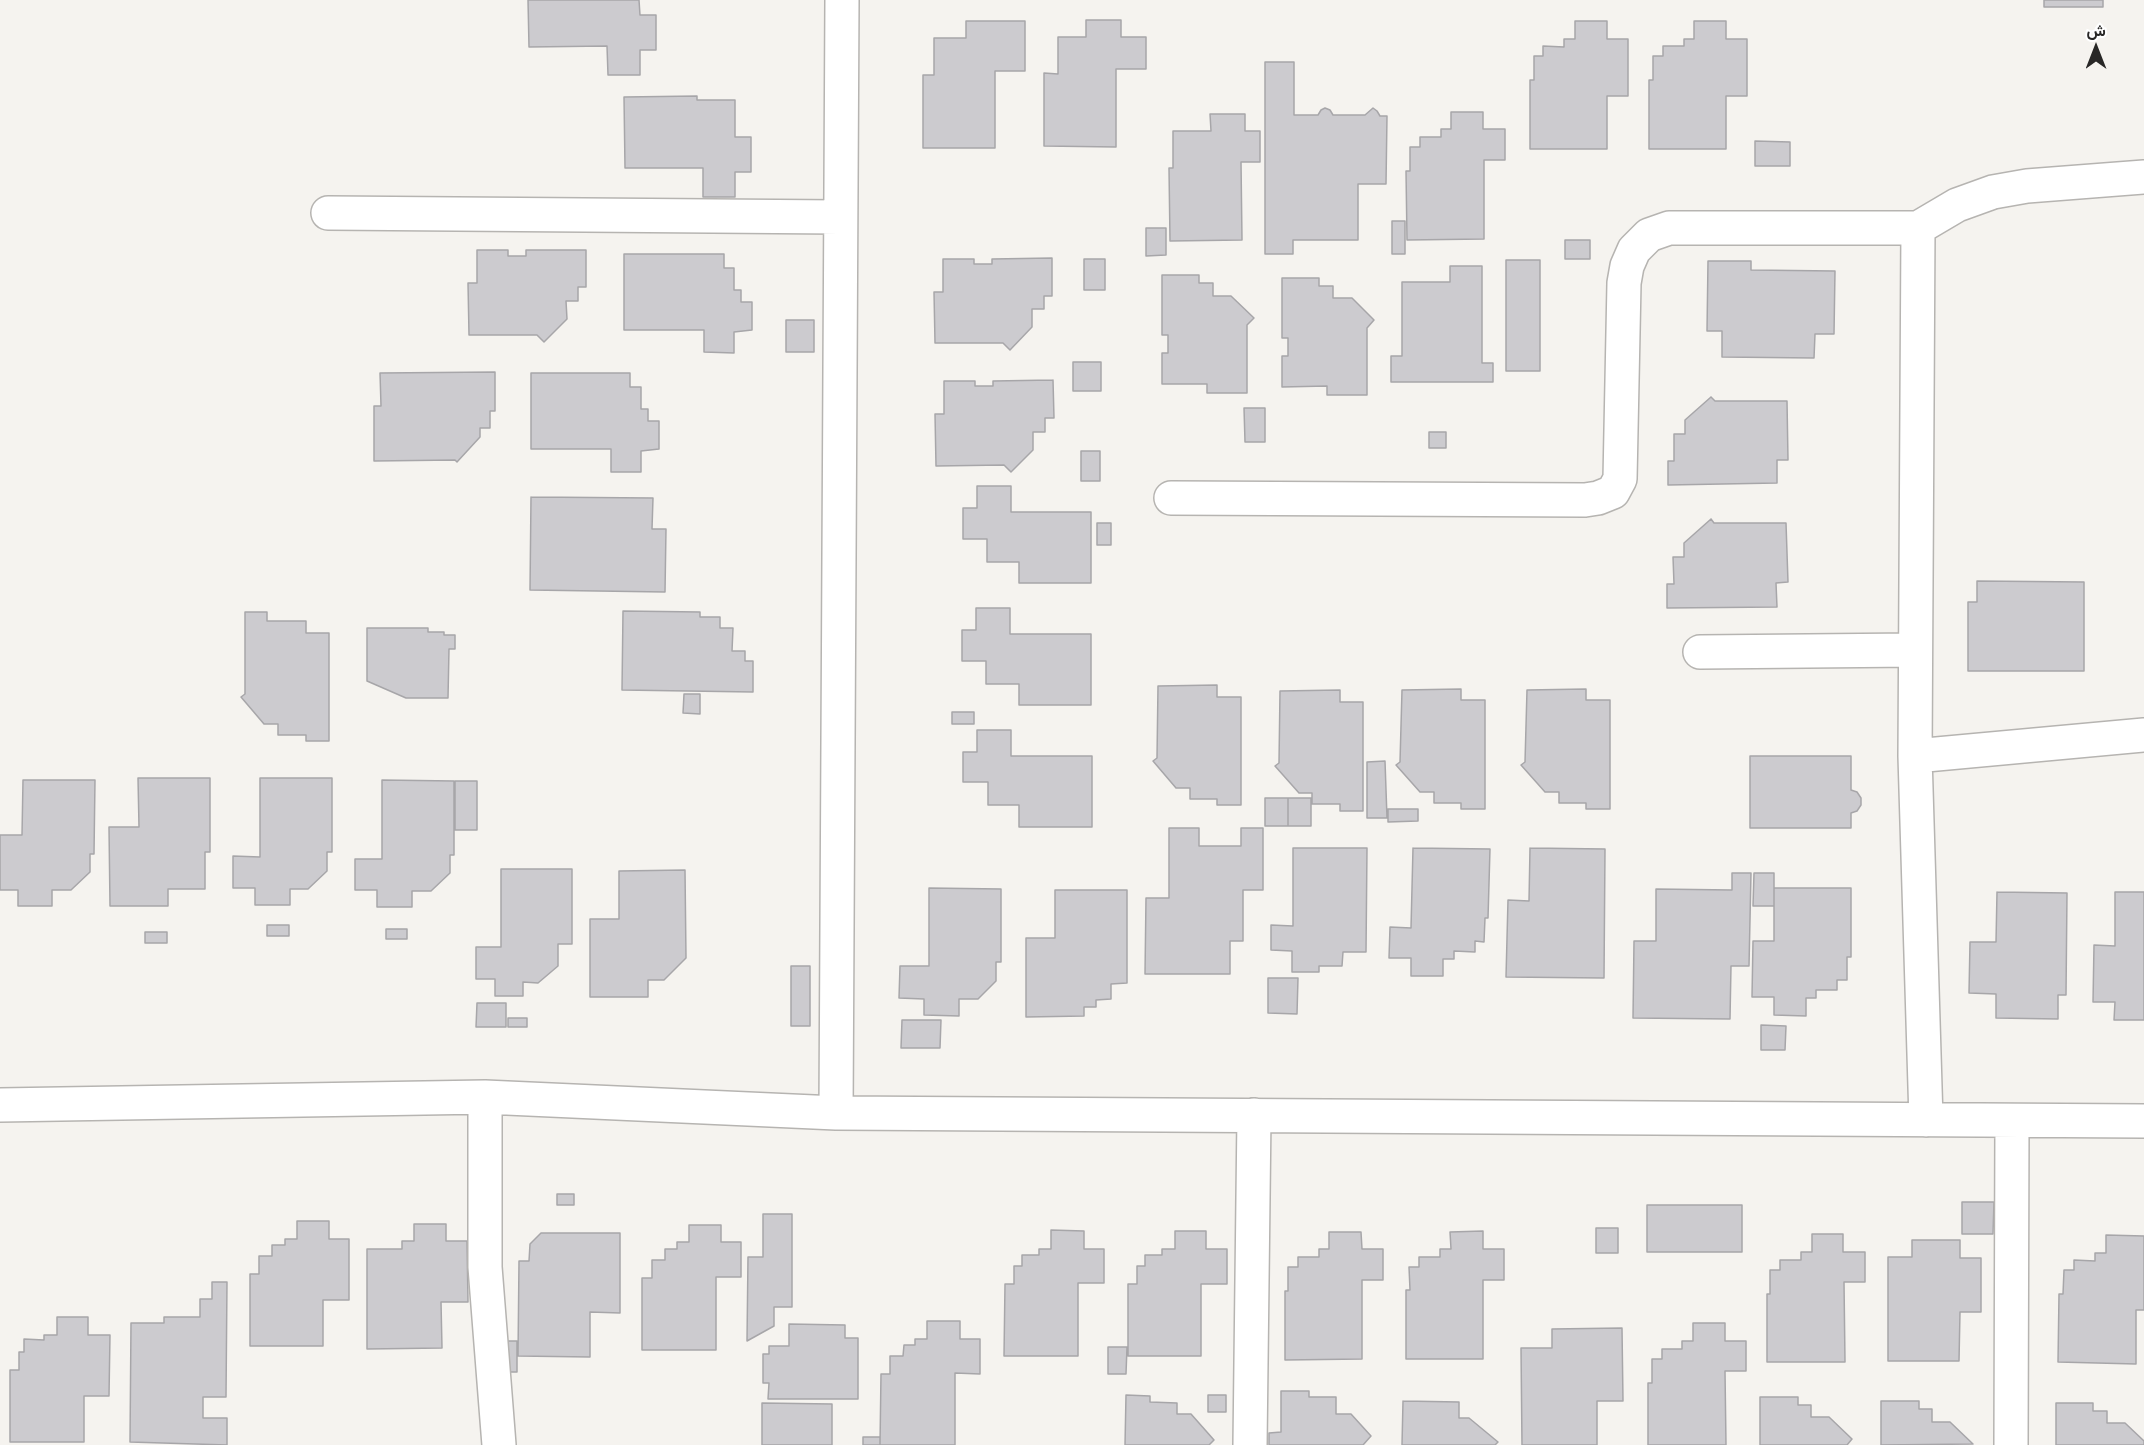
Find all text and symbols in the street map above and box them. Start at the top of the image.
north arrow [2066,18,2126,78]
text: ش [2086,19,2106,41]

